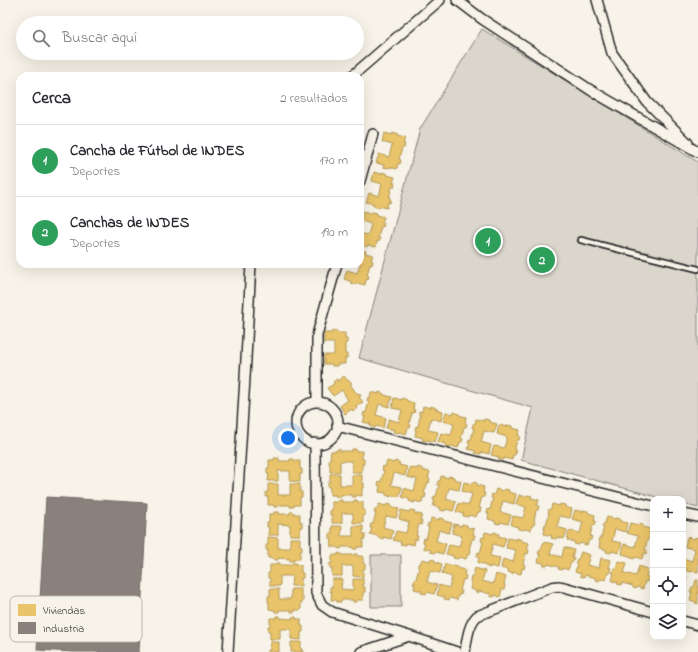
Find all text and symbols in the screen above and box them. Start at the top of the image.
search box [16,16,364,60]
icon: search [30,27,52,49]
text: Buscar aquí [62,27,137,49]
text: Cerca [32,86,71,111]
text: 2 resultados [280,89,348,108]
text: Cancha de Fútbol de INDES [70,140,244,162]
text: 1 [43,151,47,170]
text: 170 m [320,151,348,170]
text: Deportes [70,162,120,181]
text: Canchas de INDES [70,212,189,234]
text: 2 [42,223,48,242]
text: 190 m [321,223,348,242]
pin: 1 [475,226,501,256]
text: Deportes [70,234,120,253]
pin: 2 [529,245,555,275]
your location [278,428,298,448]
map controls [650,496,686,640]
button: + [650,496,686,532]
button: − [650,532,686,568]
button: locate [650,568,686,604]
legend [10,596,142,642]
text: Viviendas [42,603,85,619]
button: layers [650,604,686,640]
text: Industria [43,621,84,637]

